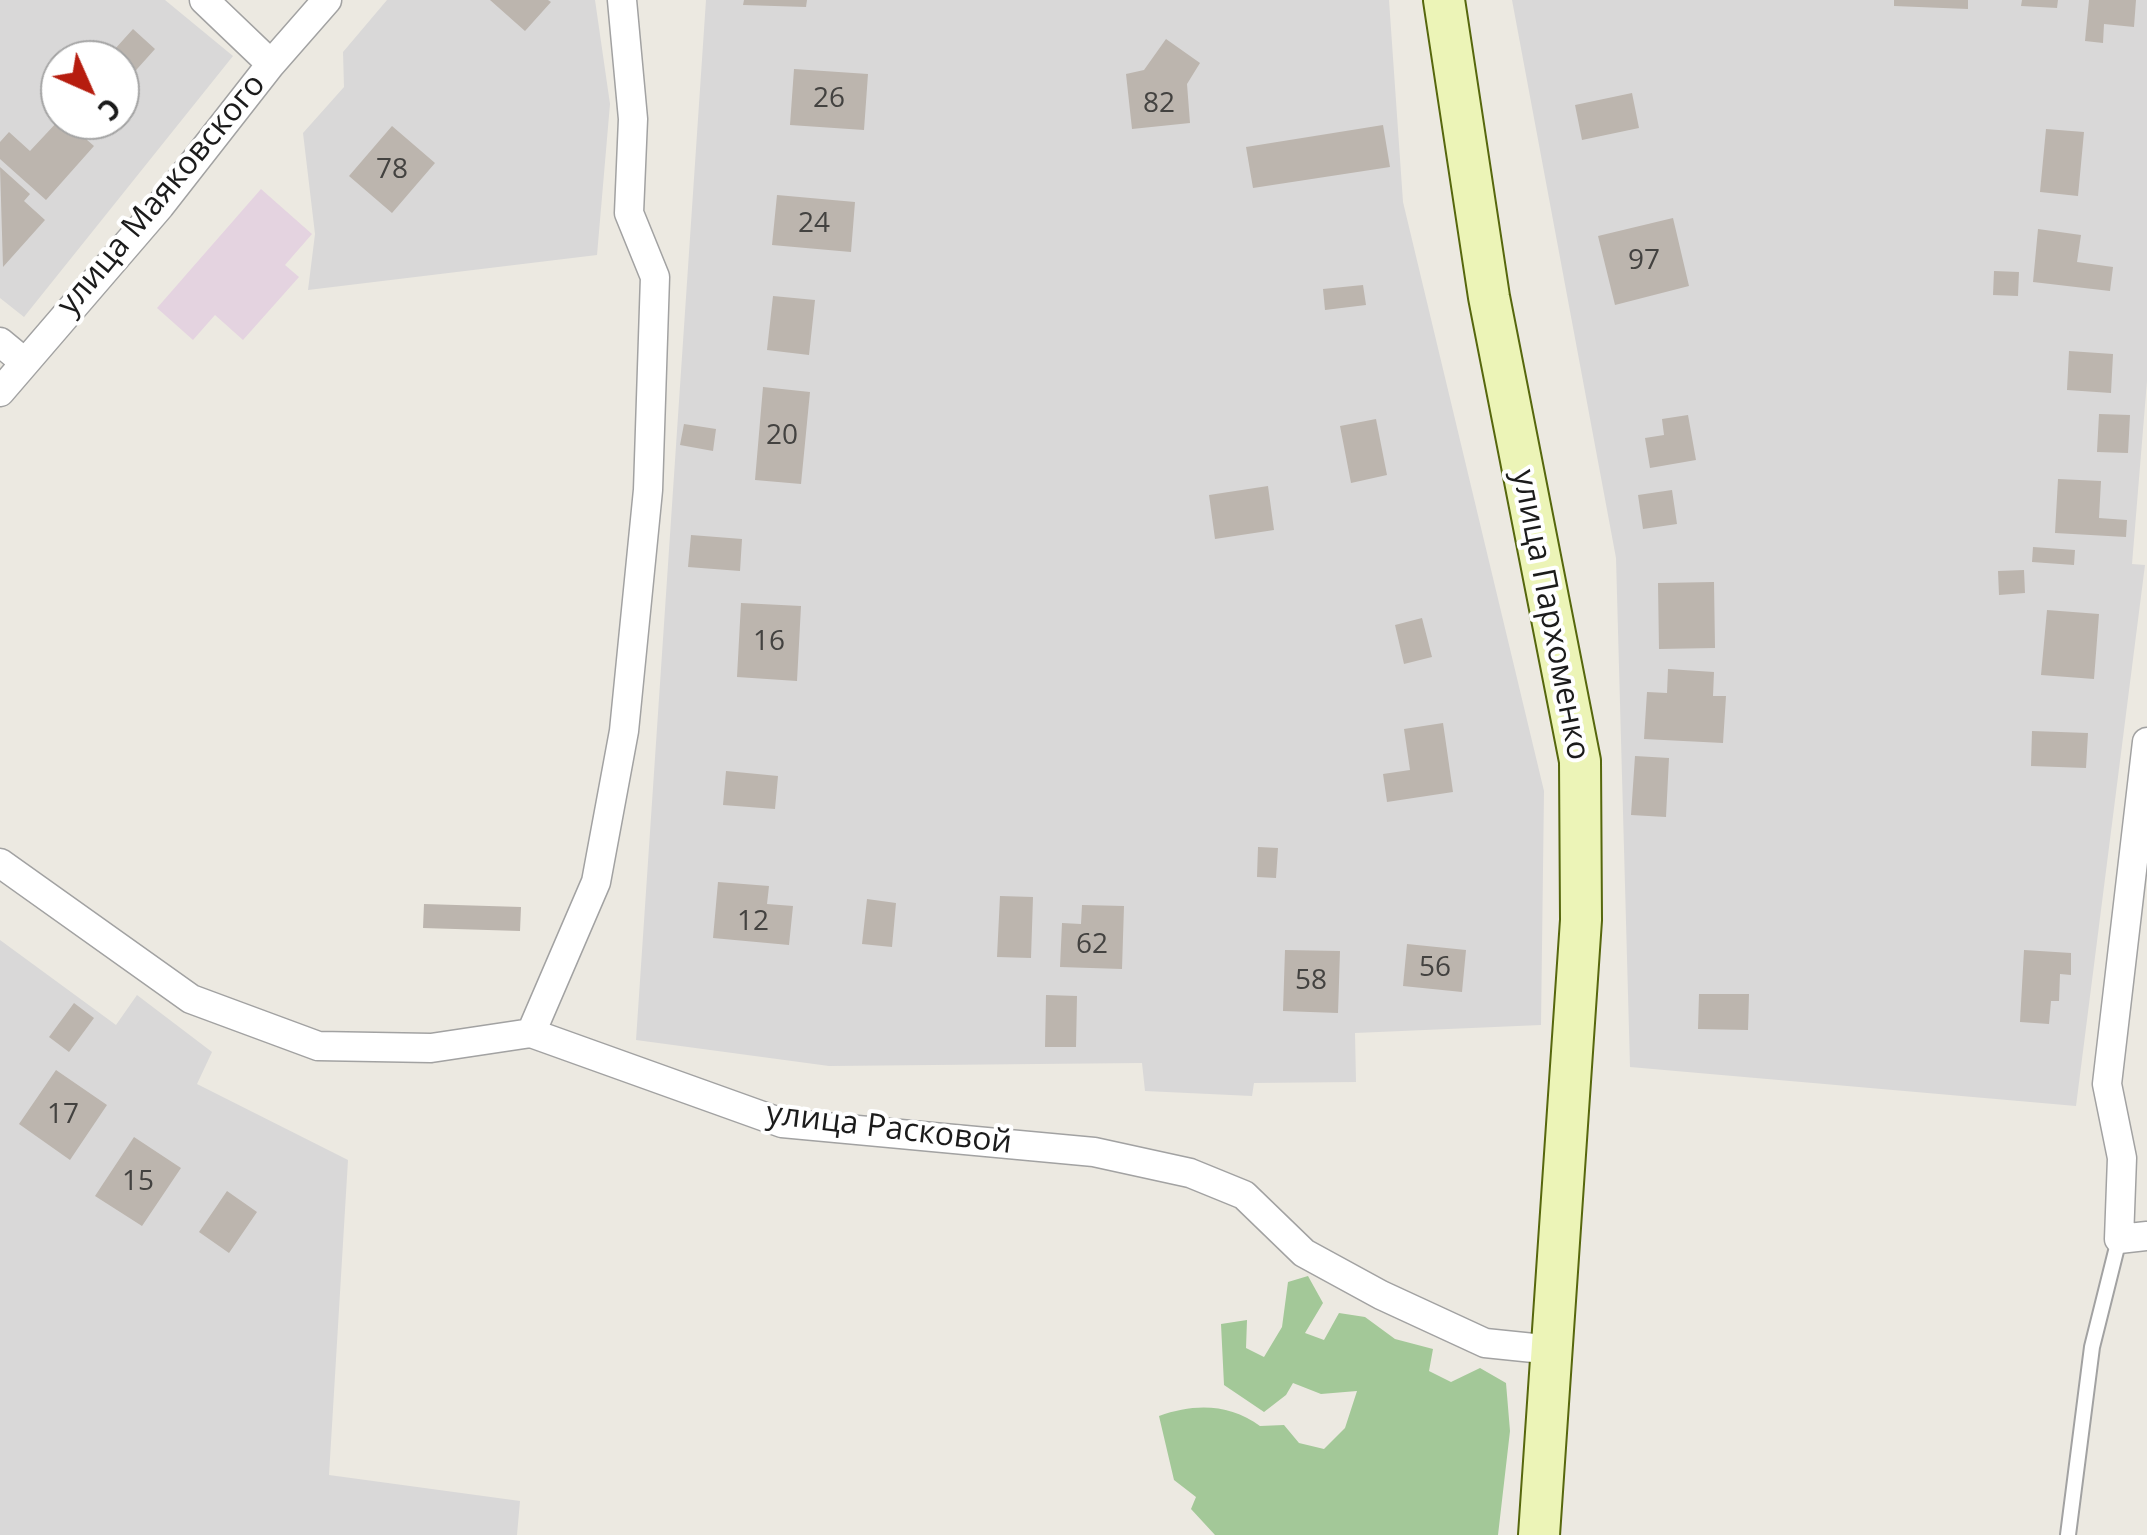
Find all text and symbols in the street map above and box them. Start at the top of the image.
north arrow [40,40,140,140]
street label: улица Маяковского [50,66,274,324]
house number: 26 [813,82,845,116]
house number: 82 [1143,87,1175,121]
text: С [90,90,130,130]
house number: 78 [376,153,408,187]
house number: 24 [798,207,830,241]
house number: 97 [1628,244,1660,278]
house number: 20 [766,419,798,453]
street label: улица Пархоменко [1503,467,1597,763]
house number: 16 [753,625,785,659]
house number: 12 [737,905,769,939]
house number: 62 [1076,928,1108,962]
house number: 56 [1419,951,1451,985]
house number: 58 [1295,964,1327,998]
street label: улица Расковой [764,1095,1014,1163]
house number: 17 [47,1098,79,1132]
house number: 15 [122,1165,154,1199]

